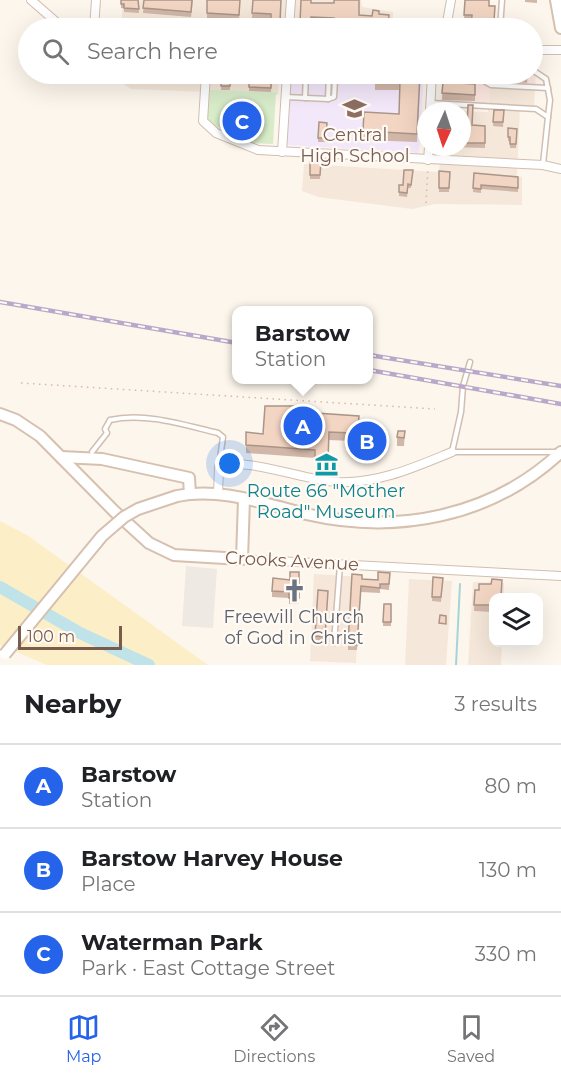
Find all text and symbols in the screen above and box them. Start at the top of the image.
search box [18,18,543,84]
icon: search [39,35,72,68]
text: Search here [87,38,218,65]
school or university icon: Central High School [342,96,368,122]
pin: C [222,98,262,144]
north arrow [417,102,471,156]
place label: Central High School [300,124,410,167]
popup [232,306,373,384]
text: Barstow [255,320,350,347]
text: Station [255,347,326,371]
pin: A [284,404,322,448]
pin: B [348,418,386,464]
your location [215,449,244,478]
museum icon: Route 66 "Mother Road" Museum [313,452,339,478]
place label: Route 66 "Mother Road" Museum [247,480,405,523]
street label: Crooks Avenue [224,547,360,576]
church icon: Freewill Church of God in Christ [281,578,307,604]
map controls [489,593,543,647]
button: layers [489,593,543,647]
place label: Freewill Church of God in Christ [223,606,365,649]
scale bar [18,623,122,650]
text: 100 m [27,627,75,646]
text: Nearby [24,688,121,720]
text: 3 results [454,692,537,716]
text: Barstow [81,761,176,788]
text: A [36,774,51,798]
text: 80 m [485,774,537,798]
text: Station [81,788,152,812]
text: Barstow Harvey House [81,845,343,872]
text: B [36,858,51,882]
text: 130 m [479,858,537,882]
text: Place [81,872,136,896]
text: Waterman Park [81,929,263,956]
text: C [36,942,51,966]
text: 330 m [475,942,537,966]
text: Park · East Cottage Street [81,956,335,980]
tab: Map [66,1011,101,1066]
tab: Directions [233,1011,315,1066]
tab: Saved [447,1011,495,1066]

